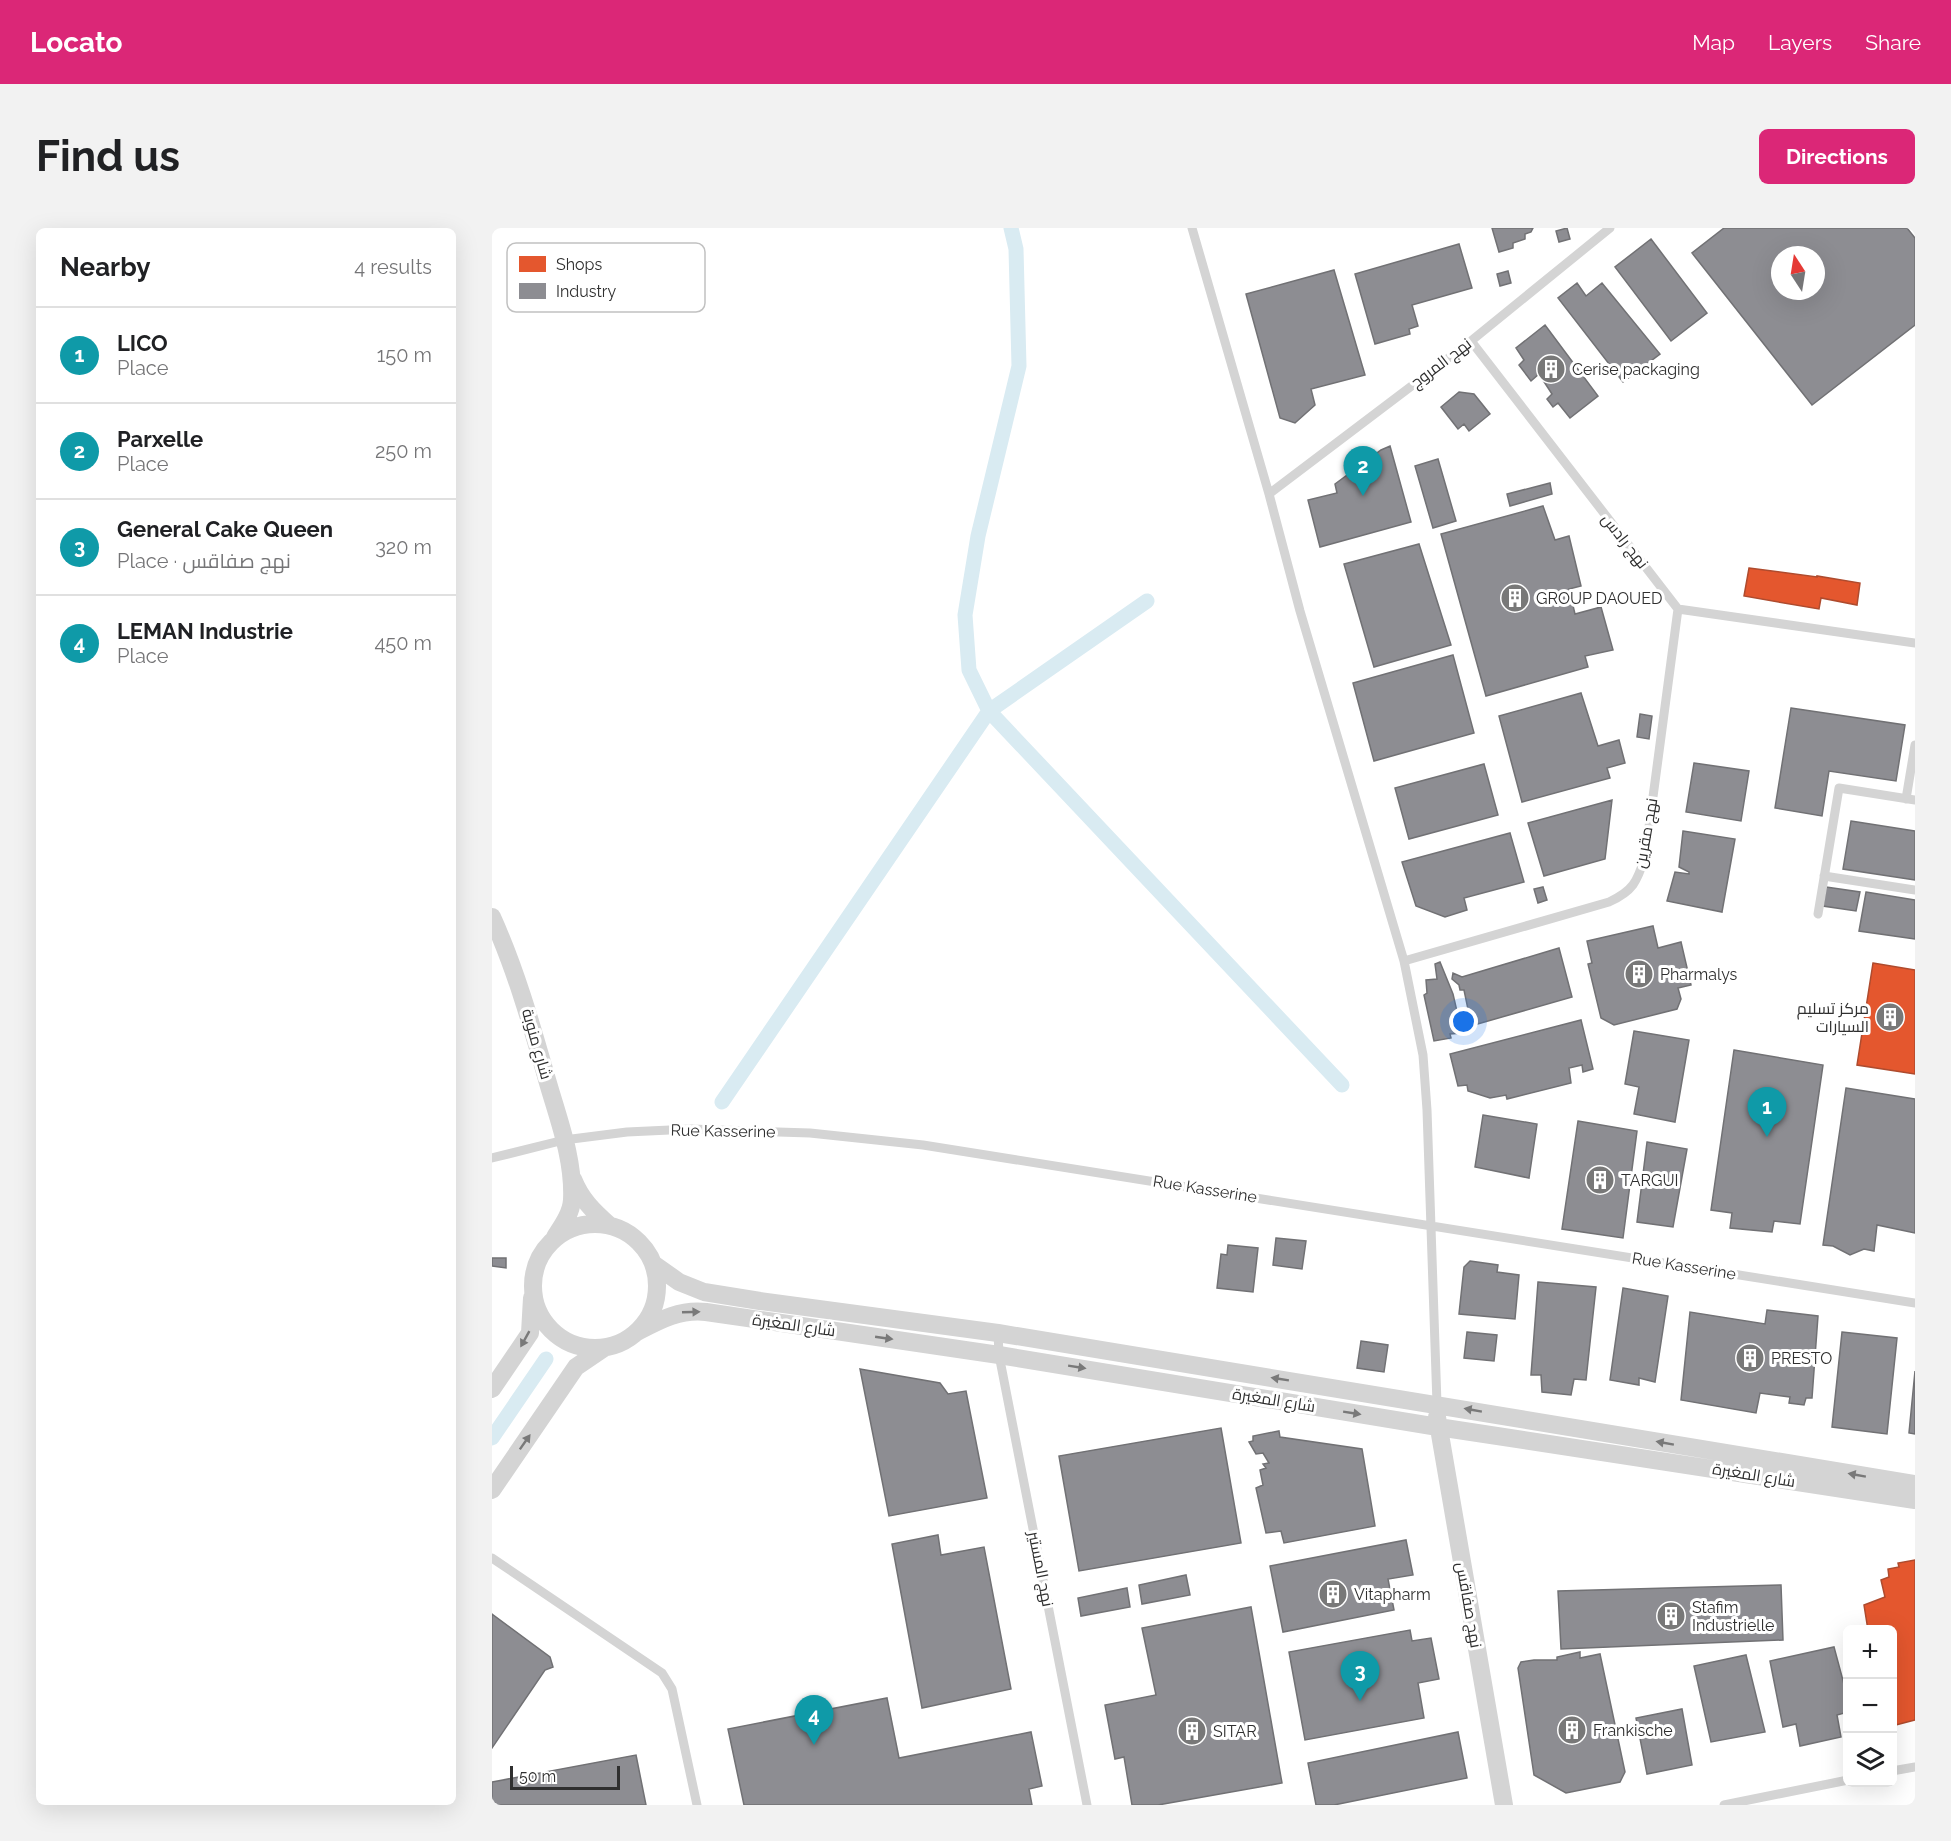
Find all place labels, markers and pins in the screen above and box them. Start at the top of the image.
building icon: Cerise packaging [1535,353,1567,385]
place label: Cerise packaging [1572,360,1700,379]
pin: 2 [1344,446,1382,496]
building icon: GROUP DAOUED [1499,582,1531,614]
place label: GROUP DAOUED [1536,589,1662,608]
building icon: Pharmalys [1623,958,1655,990]
place label: Pharmalys [1660,965,1738,984]
place label: مركز تسليم السيارات [1797,999,1869,1036]
building icon: مركز تسليم السيارات [1874,1001,1906,1033]
pin: 1 [1748,1088,1786,1137]
building icon: TARGUI [1584,1164,1616,1196]
place label: TARGUI [1621,1171,1678,1190]
building icon: PRESTO [1734,1342,1766,1374]
place label: PRESTO [1771,1349,1832,1368]
building icon: Vitapharm [1317,1578,1349,1610]
place label: Vitapharm [1354,1585,1431,1604]
place label: Stafim Industrielle [1692,1598,1774,1635]
building icon: Stafim Industrielle [1655,1600,1687,1632]
pin: 3 [1340,1652,1380,1701]
pin: 4 [794,1696,834,1745]
building icon: Frankische [1556,1714,1588,1746]
building icon: SITAR [1176,1715,1208,1747]
place label: Frankische [1593,1721,1673,1740]
place label: SITAR [1213,1722,1257,1741]

